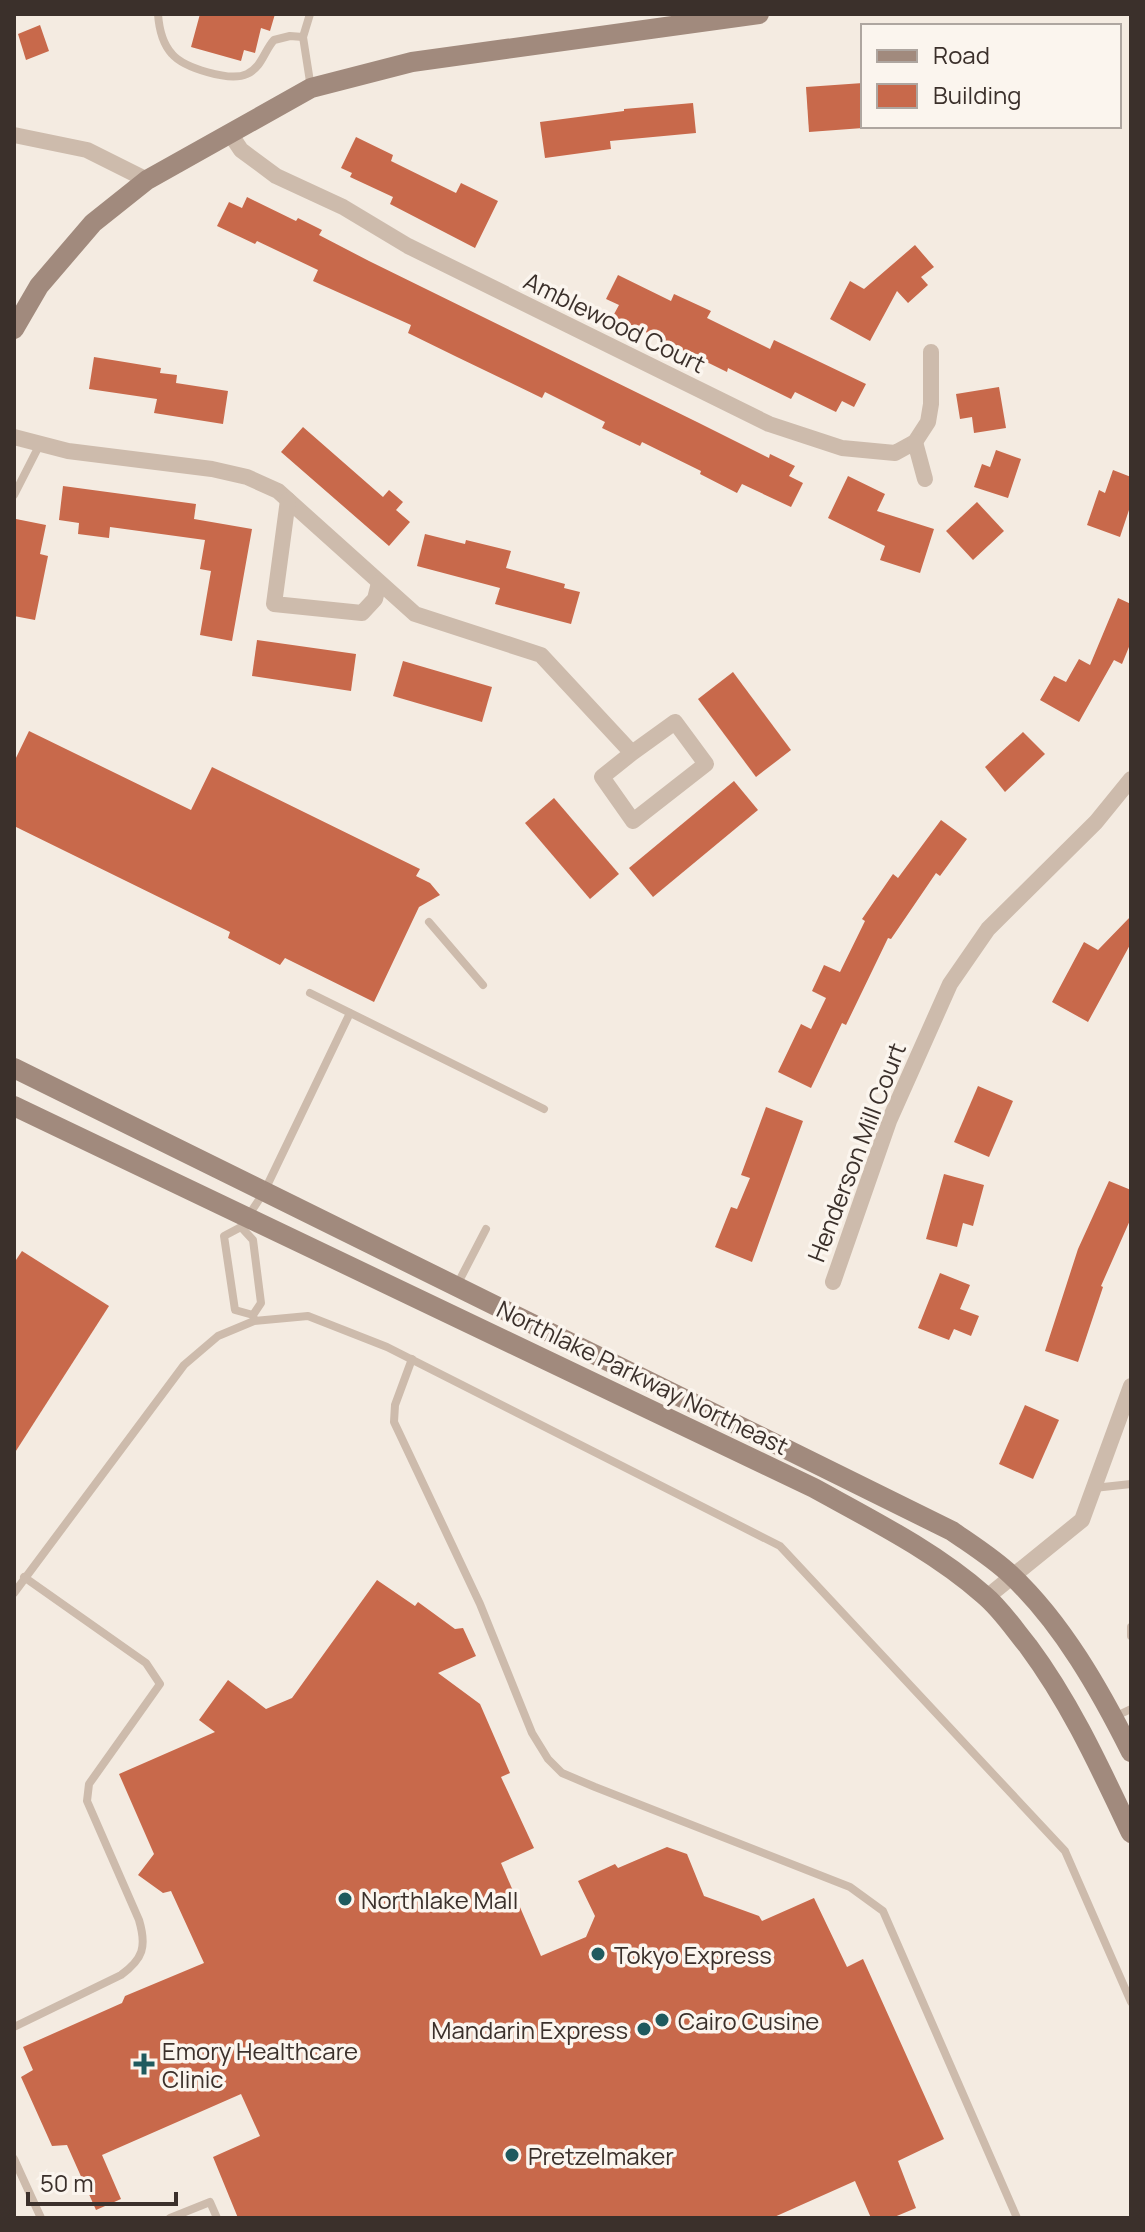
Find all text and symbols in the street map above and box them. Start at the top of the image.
legend [861,24,1121,128]
text: Road [933,38,990,71]
text: Building [933,78,1021,111]
street label: Amblewood Court [519,264,711,380]
street label: Henderson Mill Court [799,1038,913,1266]
street label: Northlake Parkway Northeast [492,1292,794,1462]
place label: Northlake Mall [361,1883,518,1916]
marker: Northlake Mall [336,1890,354,1908]
place label: Tokyo Express [614,1938,772,1971]
marker: Tokyo Express [589,1945,607,1963]
place label: Cairo Cusine [678,2004,819,2037]
marker: Cairo Cusine [653,2011,671,2029]
place label: Mandarin Express [431,2013,628,2046]
marker: Mandarin Express [635,2020,653,2038]
place label: Emory Healthcare Clinic [162,2034,358,2095]
marker: Emory Healthcare Clinic [133,2053,155,2075]
place label: Pretzelmaker [528,2139,674,2172]
marker: Pretzelmaker [503,2146,521,2164]
scale bar [28,2156,176,2206]
text: 50 m [40,2166,94,2199]

